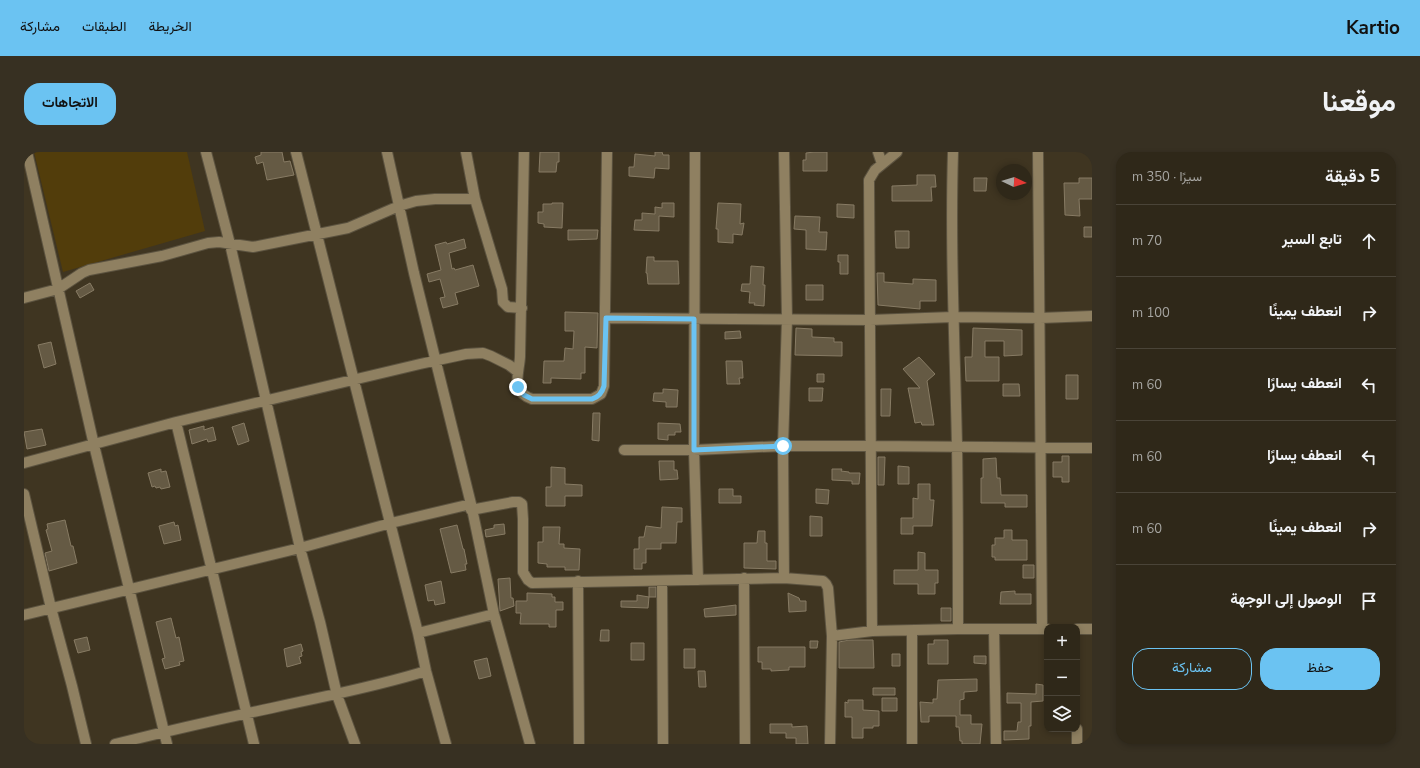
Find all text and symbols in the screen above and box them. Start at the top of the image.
text: Kartio [1346,15,1400,41]
text: مشاركة [20,17,60,36]
text: الطبقات [82,17,126,36]
text: الخريطة [148,17,192,36]
button: الاتجاهات [24,83,116,125]
text: موقعنا [1322,83,1396,121]
north arrow [996,164,1032,200]
text: 5 دقيقة [1325,165,1380,188]
text: سيرًا · 350 m [1132,168,1202,186]
text: تابع السير [1282,229,1342,249]
icon: ahead [1358,230,1380,252]
text: 70 m [1132,232,1162,250]
text: انعطف يمينًا [1269,301,1342,321]
icon: right [1358,302,1380,324]
text: 100 m [1132,304,1170,322]
text: انعطف يسارًا [1267,373,1342,393]
icon: left [1358,374,1380,396]
text: 60 m [1132,376,1162,394]
route end [509,378,527,396]
route start [774,437,792,455]
text: انعطف يسارًا [1267,445,1342,465]
icon: left [1358,446,1380,468]
text: 60 m [1132,448,1162,466]
text: انعطف يمينًا [1269,517,1342,537]
icon: right [1358,518,1380,540]
text: 60 m [1132,520,1162,538]
text: الوصول إلى الوجهة [1230,589,1342,609]
icon: arrive [1358,590,1380,612]
map controls [1044,624,1080,732]
button: + [1044,624,1080,660]
button: مشاركة [1132,648,1252,690]
button: حفظ [1260,648,1380,690]
button: − [1044,660,1080,696]
button: layers [1044,696,1080,732]

